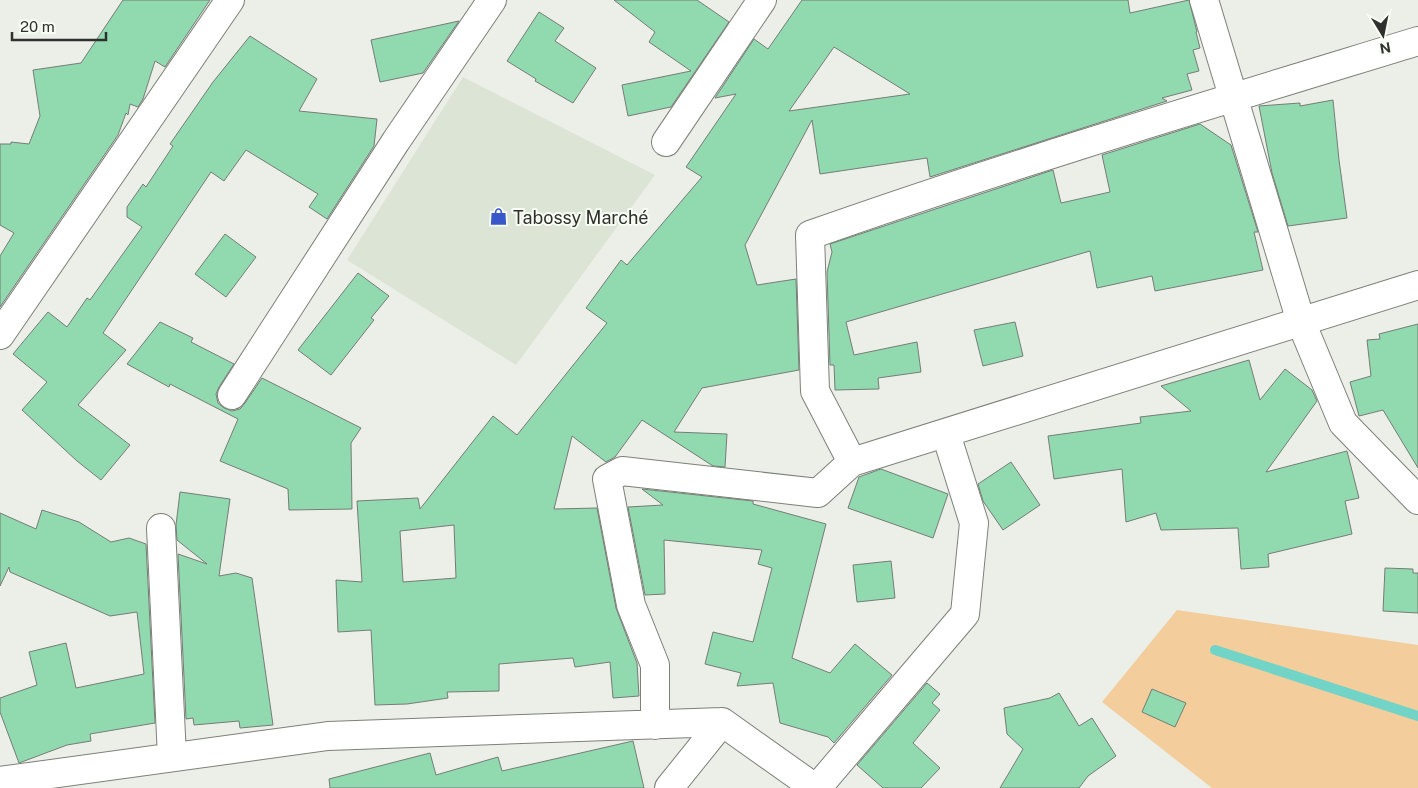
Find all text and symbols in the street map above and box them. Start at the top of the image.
scale bar [12,10,106,42]
north arrow [1358,10,1408,60]
text: 20 m [20,18,55,35]
text: N [1378,39,1392,57]
shop icon: Tabossy Marché [489,207,509,227]
place label: Tabossy Marché [513,207,649,228]

